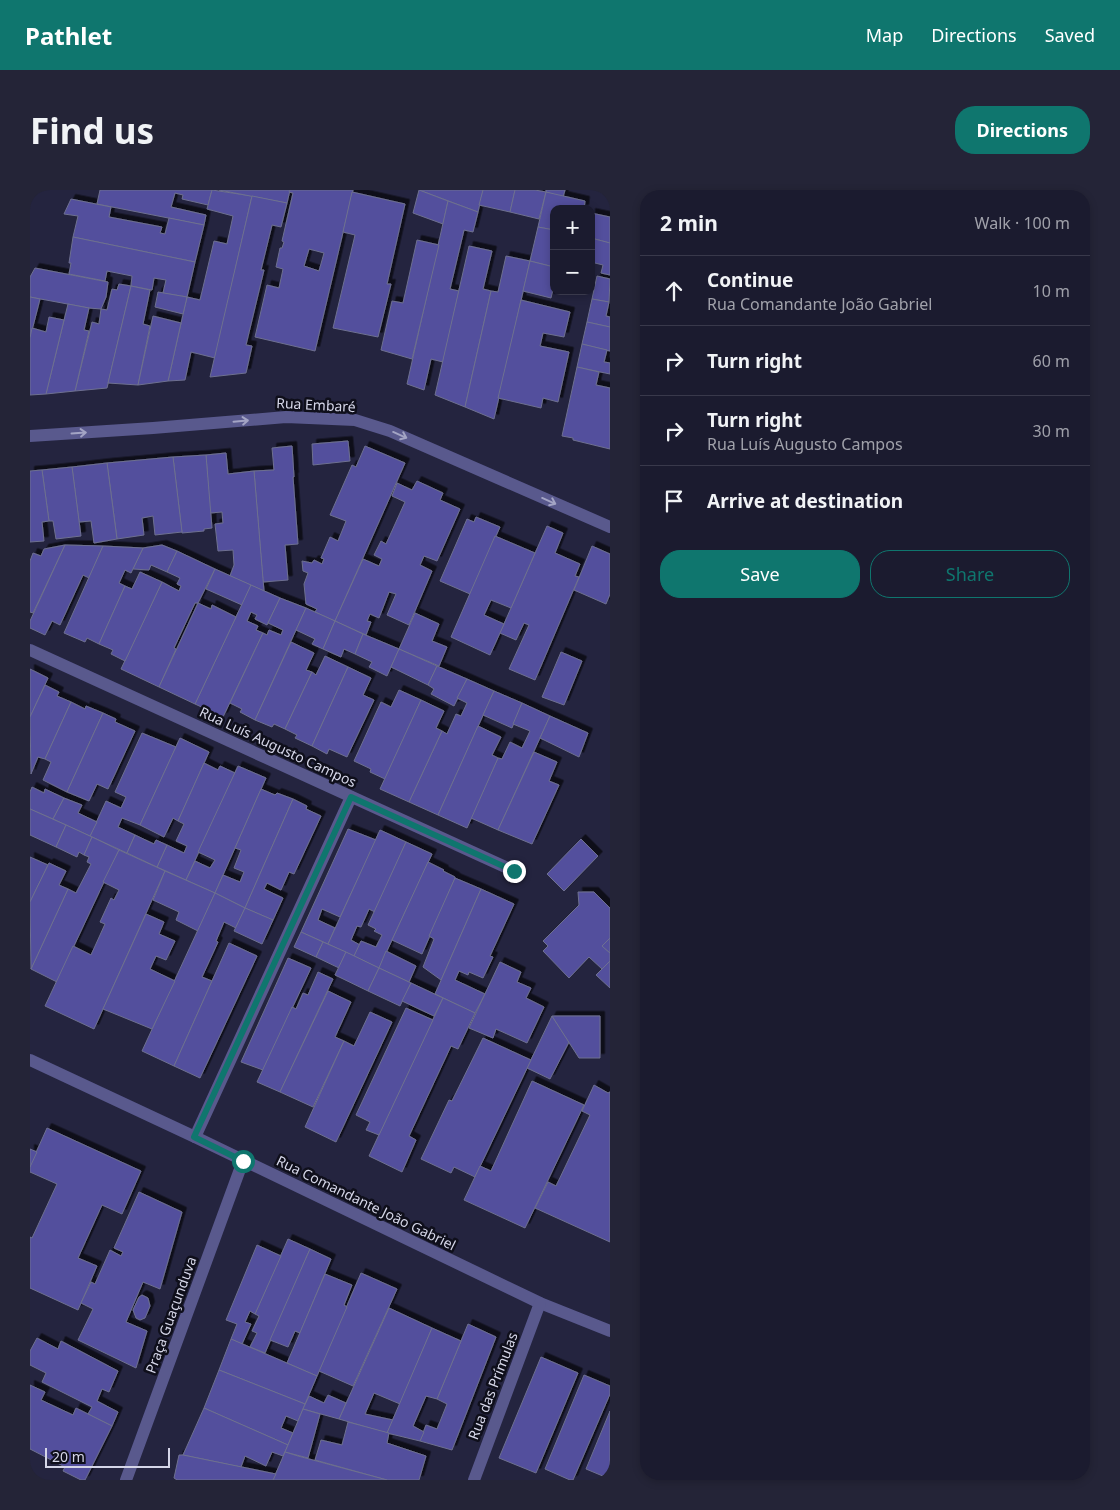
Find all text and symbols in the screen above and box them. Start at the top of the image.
text: Pathlet [25,19,112,52]
text: Map [866,23,903,47]
text: Directions [931,23,1017,47]
text: Saved [1045,23,1095,47]
button: Directions [955,106,1090,154]
text: Find us [30,107,154,154]
map controls [550,205,595,295]
button: + [550,205,595,250]
text: 2 min [660,209,718,237]
text: Walk · 100 m [975,212,1070,234]
button: − [550,250,595,295]
text: Continue [707,267,793,293]
icon: ahead [660,277,688,305]
text: 10 m [1033,280,1070,302]
text: Rua Comandante João Gabriel [707,293,932,315]
icon: right [660,347,688,375]
text: Turn right [707,348,802,374]
text: 60 m [1033,350,1070,372]
street label: Rua Embaré [276,393,356,416]
text: Turn right [707,407,802,433]
one-way arrow [232,416,248,425]
icon: right [660,417,688,445]
text: 30 m [1033,420,1070,442]
one-way arrow [70,429,86,438]
one-way arrow [392,431,407,441]
text: Rua Luís Augusto Campos [707,433,903,455]
icon: arrive [660,487,688,515]
text: Arrive at destination [707,488,903,514]
one-way arrow [541,496,556,506]
button: Save [660,550,860,598]
button: Share [870,550,1070,598]
street label: Rua Luís Augusto Campos [197,702,360,791]
route end [503,860,526,883]
route start [232,1150,255,1173]
street label: Rua Comandante João Gabriel [273,1151,459,1254]
street label: Praça Guaçunduva [141,1254,200,1376]
street label: Rua das Prímulas [463,1329,522,1442]
scale bar [45,1445,170,1468]
text: 20 m [52,1447,85,1466]

